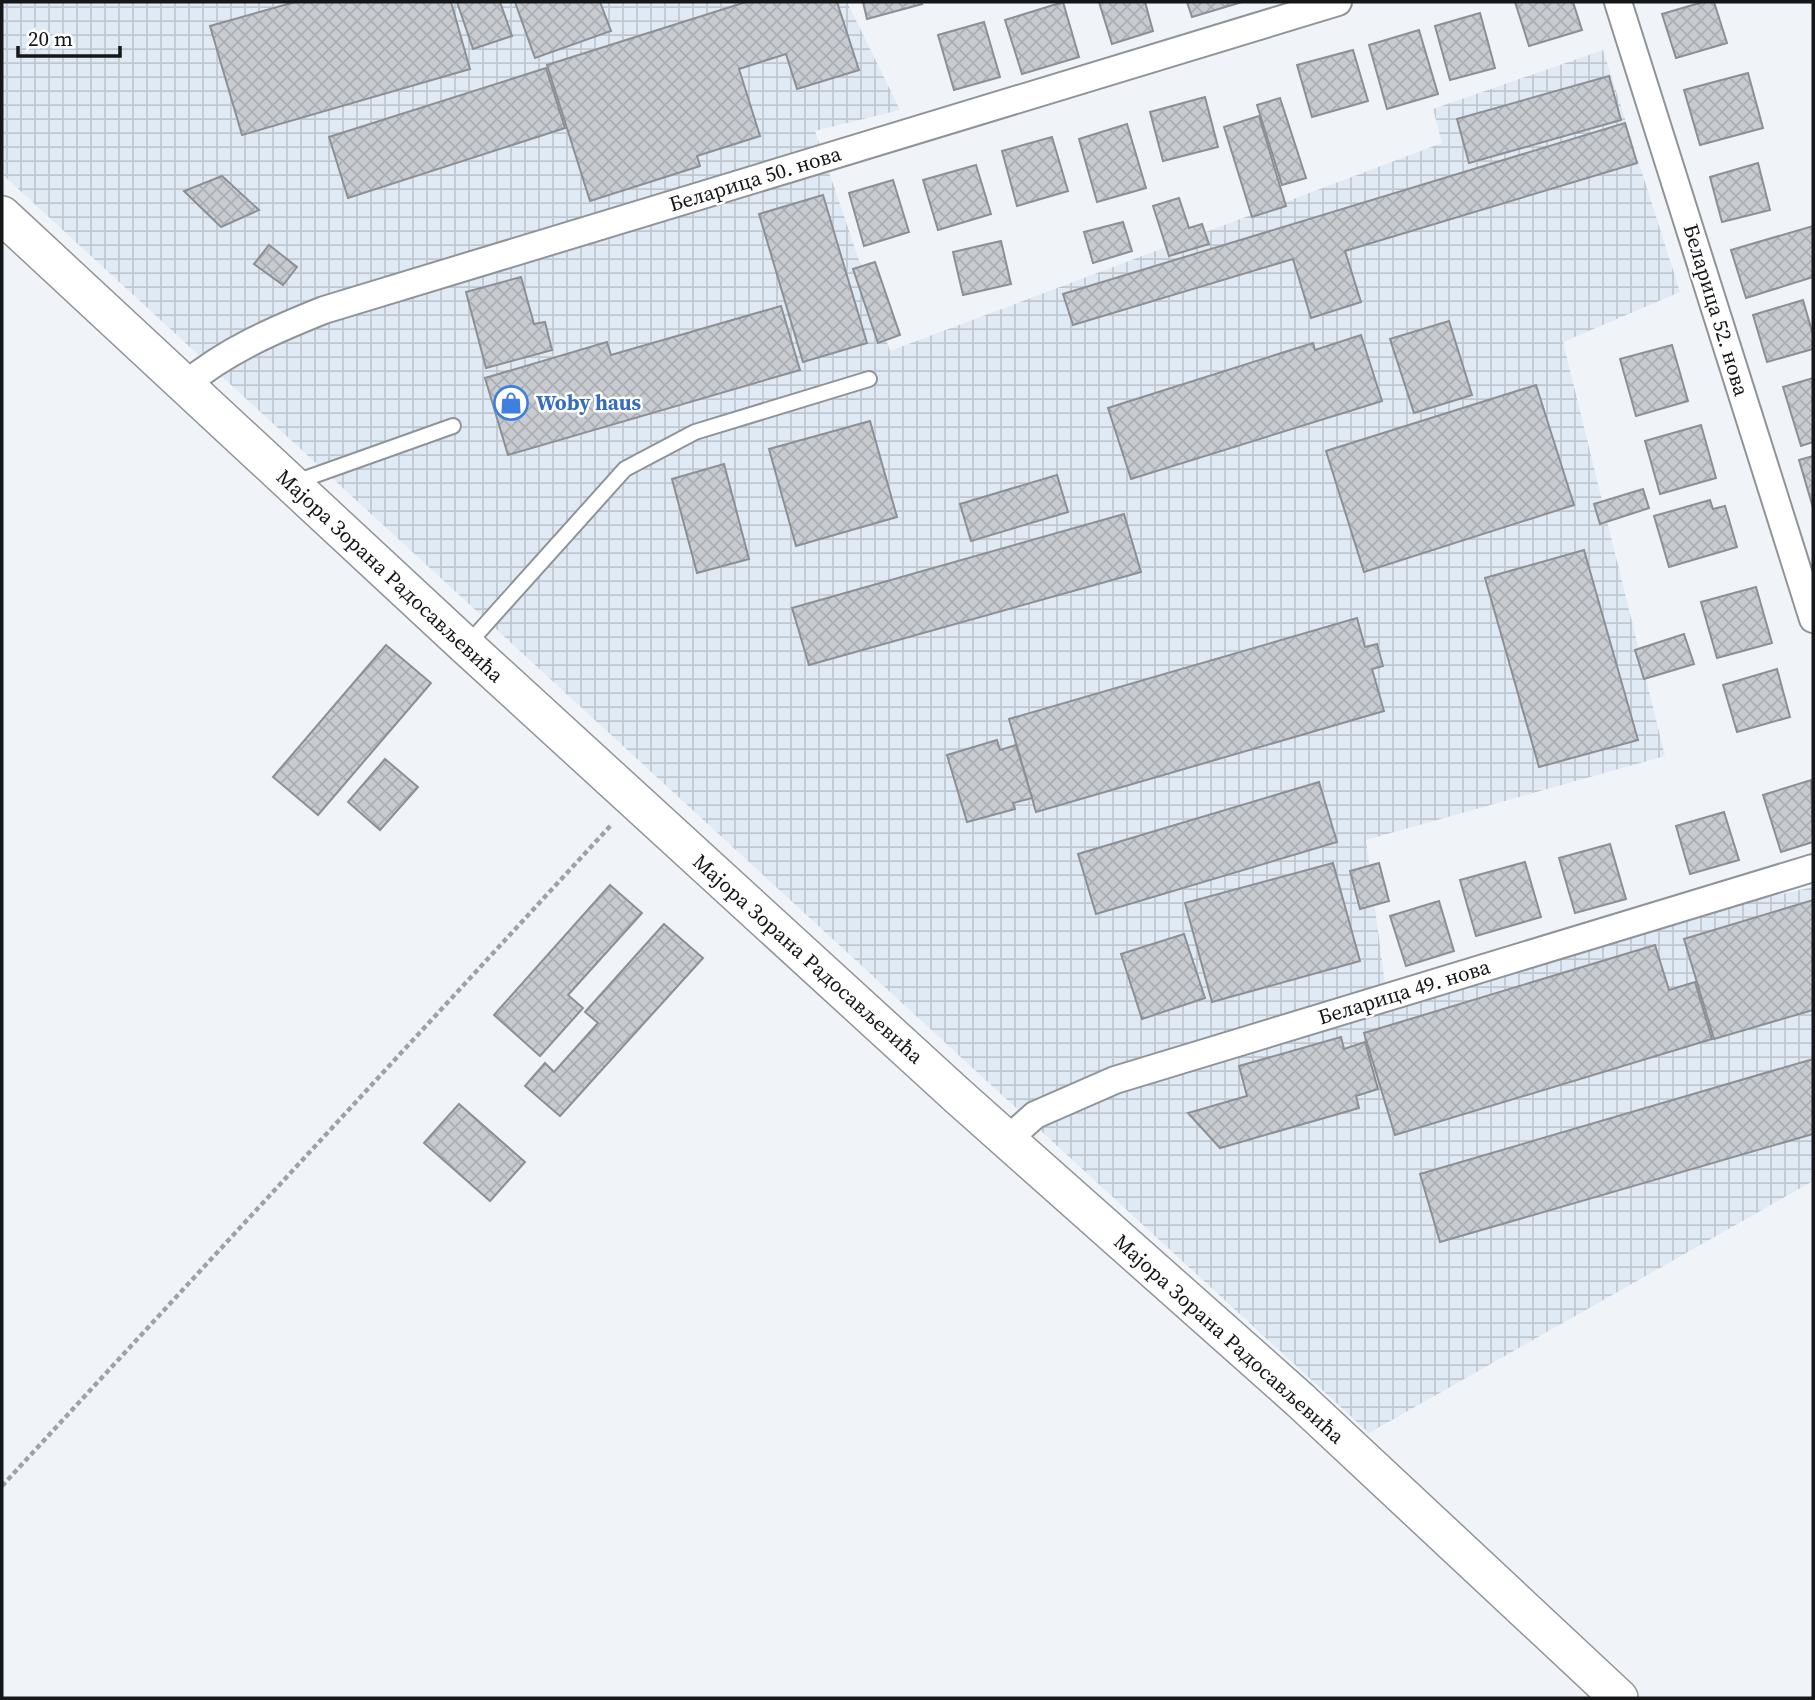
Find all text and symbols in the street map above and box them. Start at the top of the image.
scale bar [18,14,119,58]
text: 20 m [28,24,73,53]
street label: Беларица 50. нова [665,138,845,218]
street label: Беларица 52. нова [1677,220,1757,400]
shop icon: Woby haus [492,384,530,422]
place label: Woby haus [536,388,641,417]
street label: Мајора Зорана Радосављевића [270,462,511,689]
street label: Мајора Зорана Радосављевића [687,847,930,1070]
street label: Беларица 49. нова [1314,951,1494,1031]
street label: Мајора Зорана Радосављевића [1108,1227,1351,1450]

